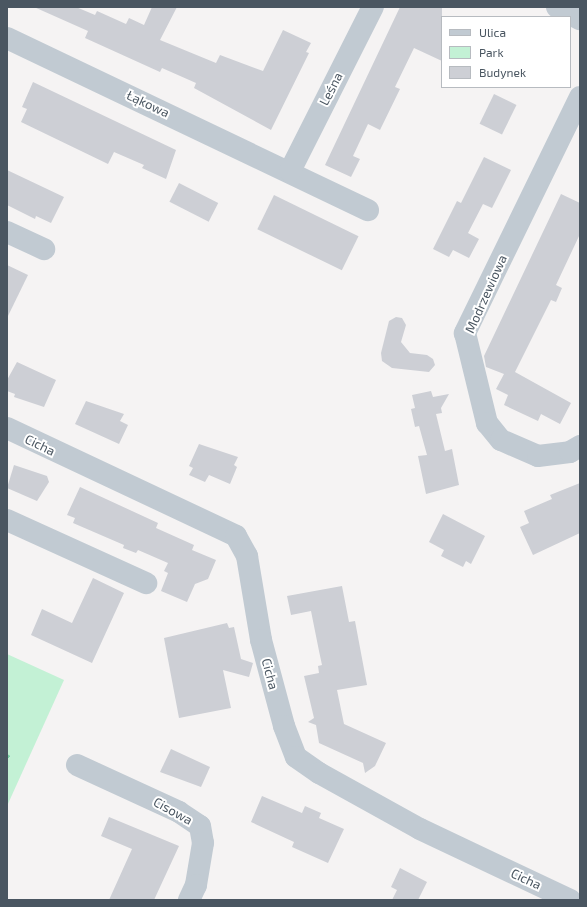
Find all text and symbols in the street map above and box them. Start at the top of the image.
legend [441,16,571,88]
text: Ulica [479,25,506,39]
text: Park [479,45,504,59]
text: Budynek [479,65,526,79]
street label: Leśna [316,70,346,108]
street label: Łąkowa [124,87,172,121]
street label: Modrzewiowa [462,252,510,336]
street label: Cicha [22,431,58,459]
street label: Cicha [258,657,282,691]
street label: Cisowa [151,794,195,828]
street label: Cicha [508,865,544,893]

